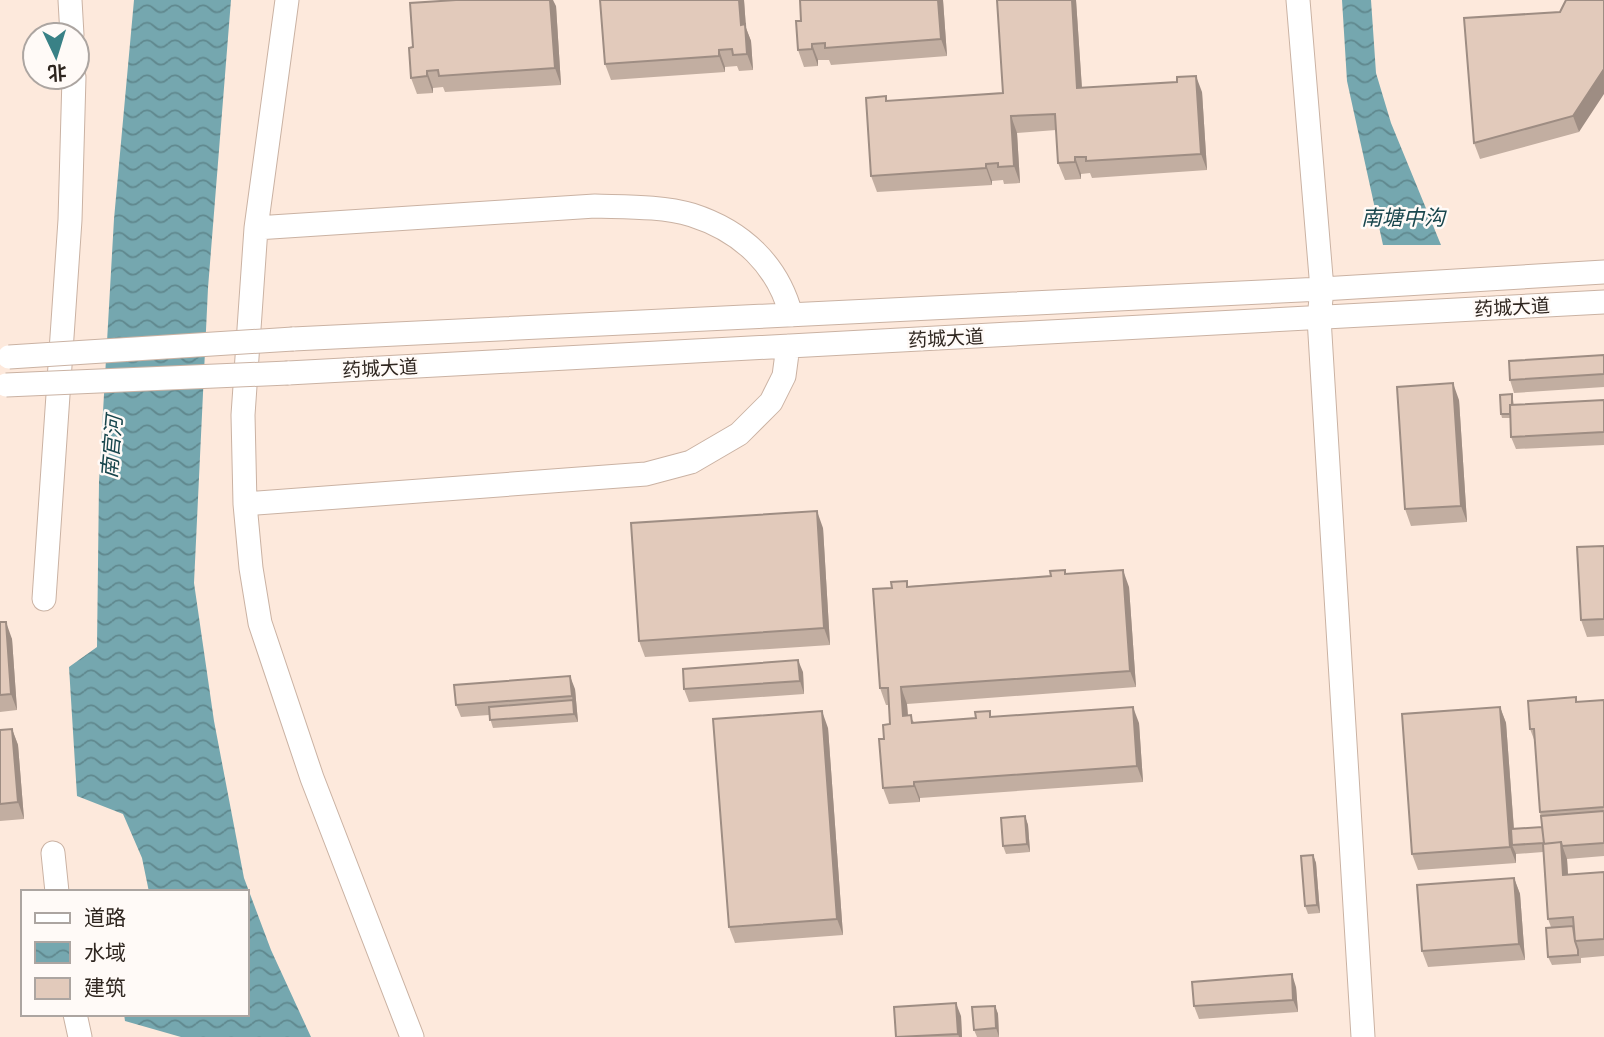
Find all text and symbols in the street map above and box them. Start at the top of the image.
north arrow [21,21,91,91]
text: 北 [47,60,67,85]
water label: 南塘中沟 [1361,206,1447,230]
street label: 药城大道 [1473,294,1551,321]
street label: 药城大道 [907,325,985,352]
street label: 药城大道 [341,355,419,382]
water label: 南官河 [97,411,127,479]
legend [21,890,248,1016]
text: 道路 [84,906,126,930]
text: 水域 [84,941,126,965]
text: 建筑 [84,976,126,1000]

